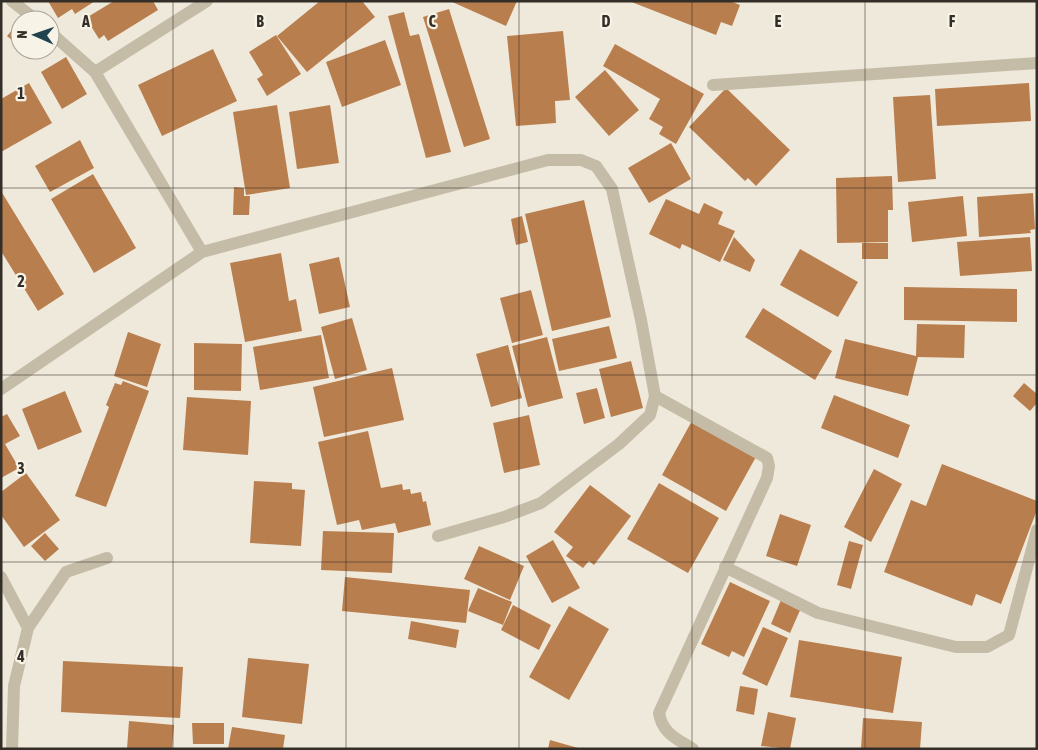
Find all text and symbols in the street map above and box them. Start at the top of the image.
north arrow [10,10,60,60]
text: A [81,12,90,30]
text: B [256,12,264,30]
text: C [428,12,436,30]
text: D [602,12,611,30]
text: E [775,12,782,30]
text: F [949,12,956,30]
text: N [14,30,30,39]
text: 1 [17,84,25,102]
text: 2 [17,272,25,290]
text: 3 [17,459,25,477]
text: 4 [16,647,25,665]

